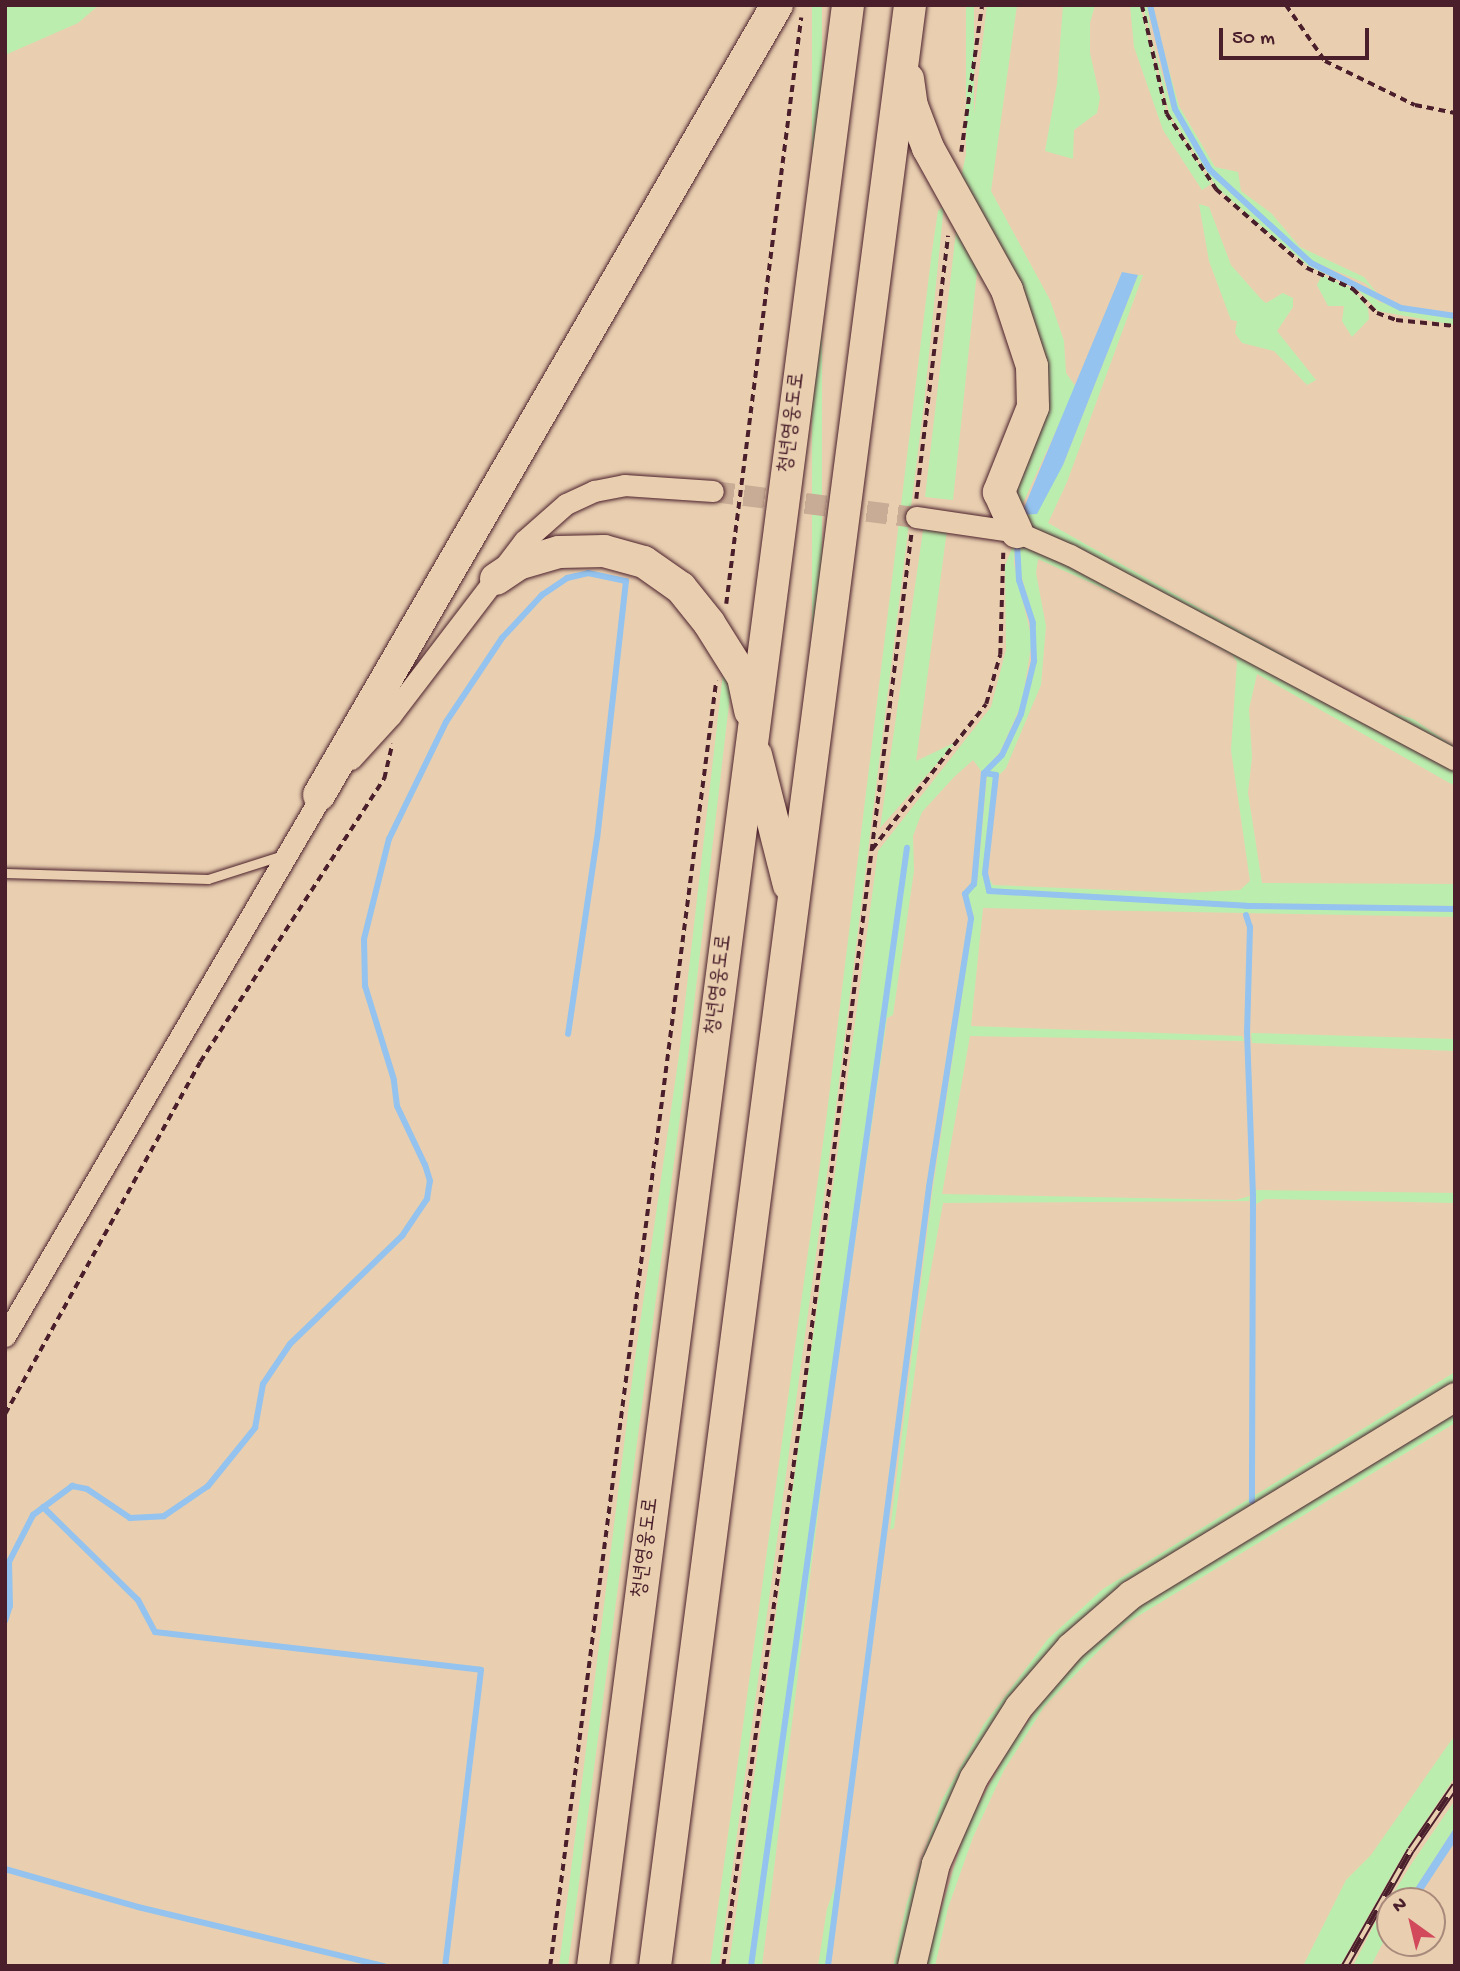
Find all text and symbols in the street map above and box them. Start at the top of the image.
scale bar [1222,14,1372,58]
text: 50 m [1232,27,1275,52]
street label: 청년영웅도로 [774,371,812,475]
street label: 청년영웅도로 [701,933,739,1037]
street label: 청년영웅도로 [628,1496,666,1600]
north arrow [1376,1887,1446,1957]
text: N [1389,1893,1412,1919]

